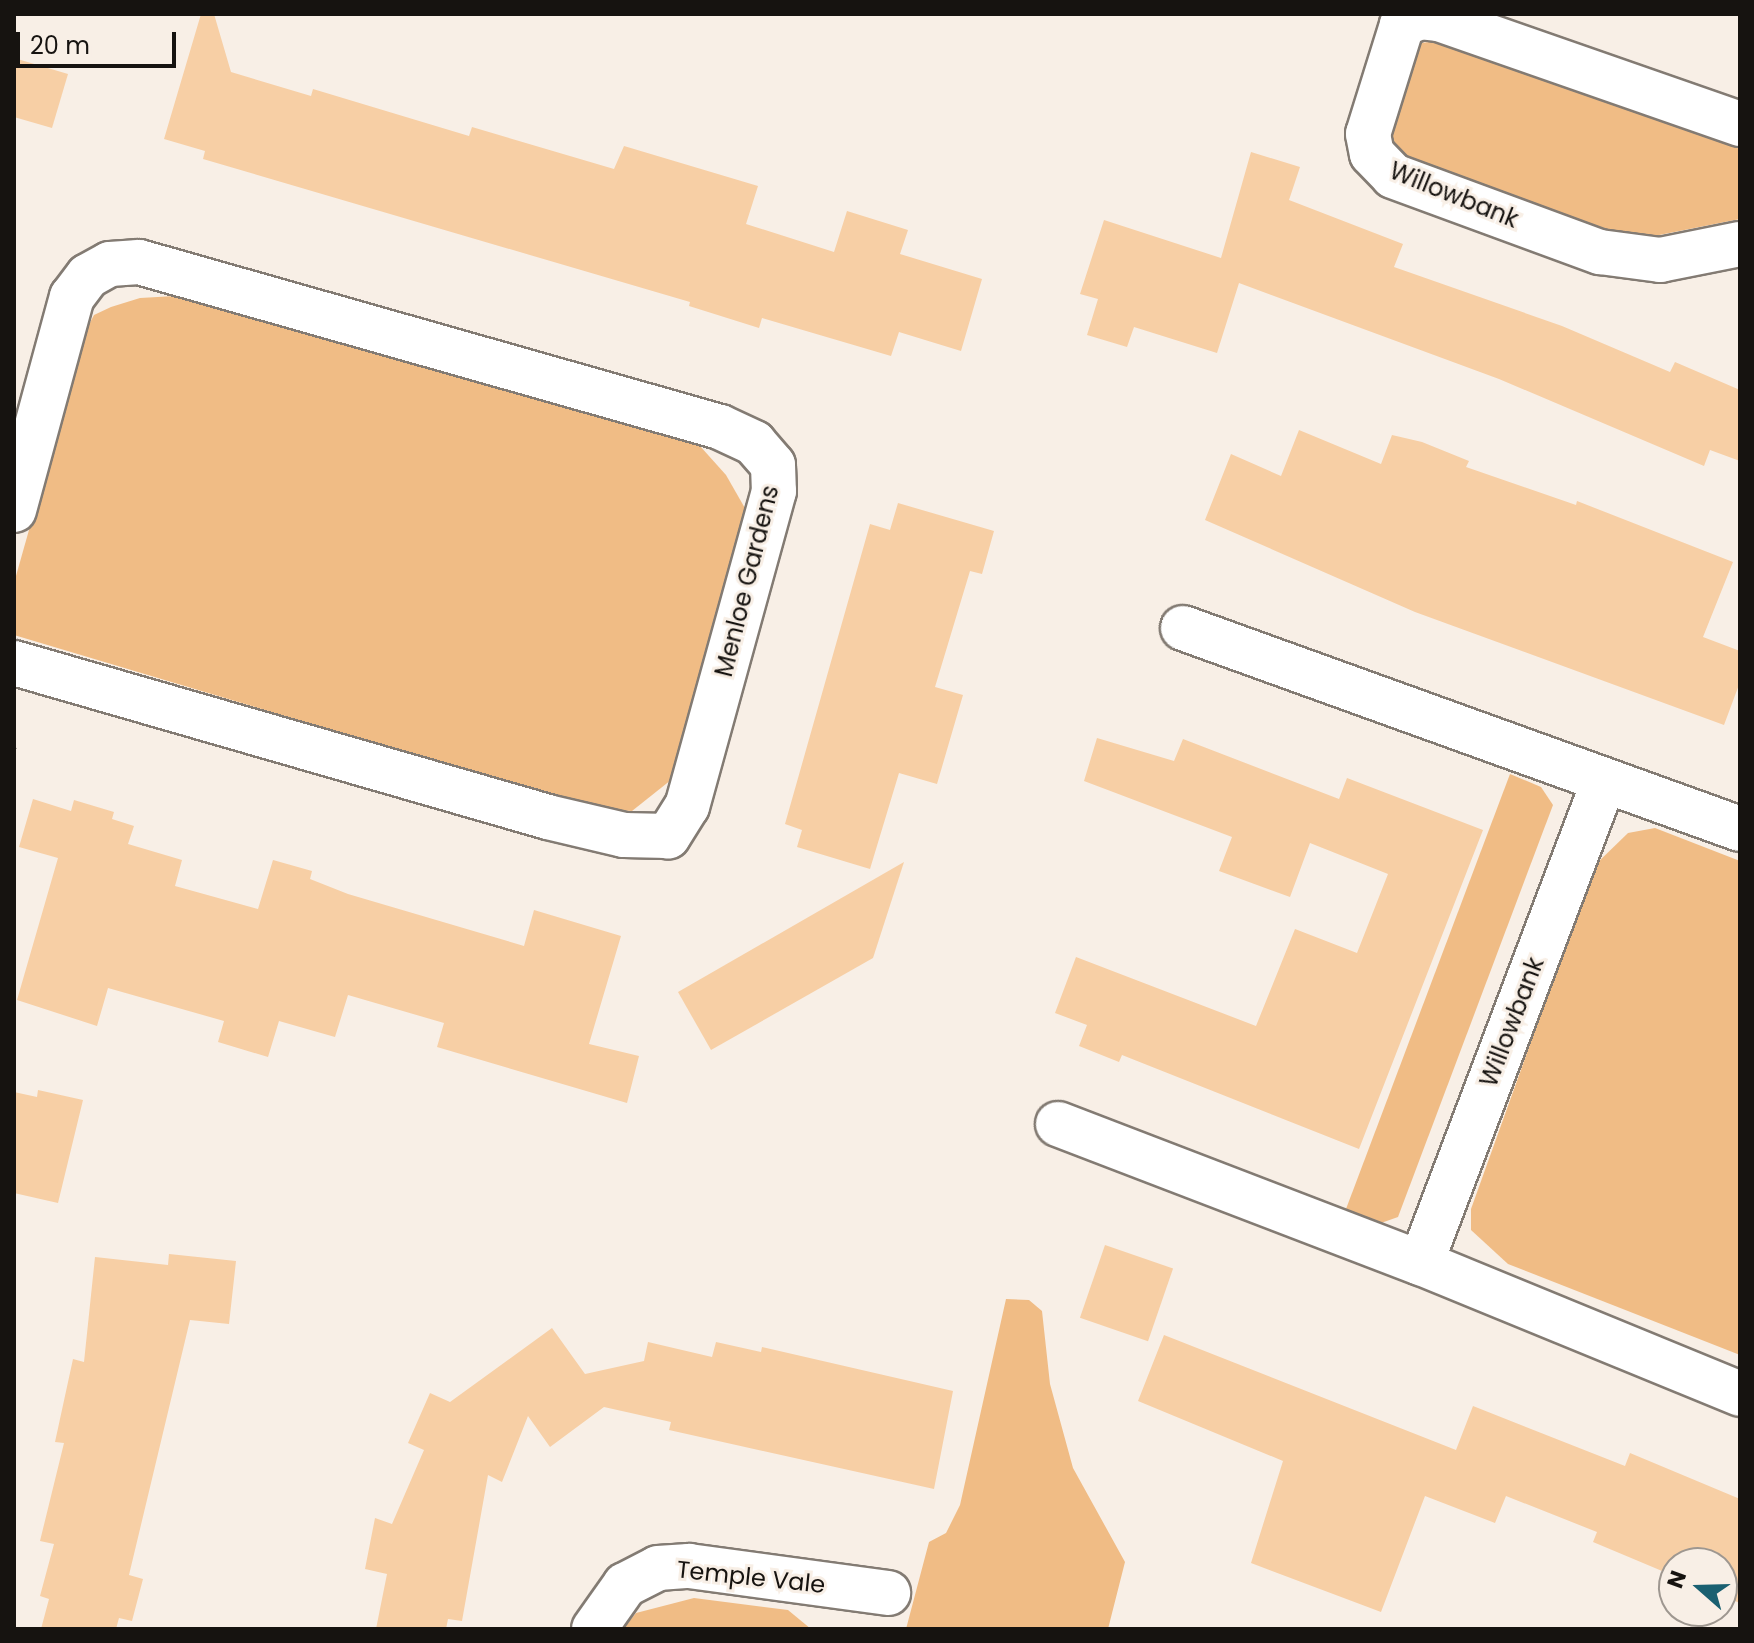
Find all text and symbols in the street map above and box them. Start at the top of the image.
scale bar [20,16,180,66]
text: 20 m [30,29,90,62]
street label: Willowbank [1385,156,1523,234]
street label: Menloe Gardens [709,482,785,680]
street label: Willowbank [1474,953,1550,1091]
north arrow [1658,1547,1738,1627]
street label: Temple Vale [675,1555,827,1599]
text: N [1659,1566,1694,1592]

